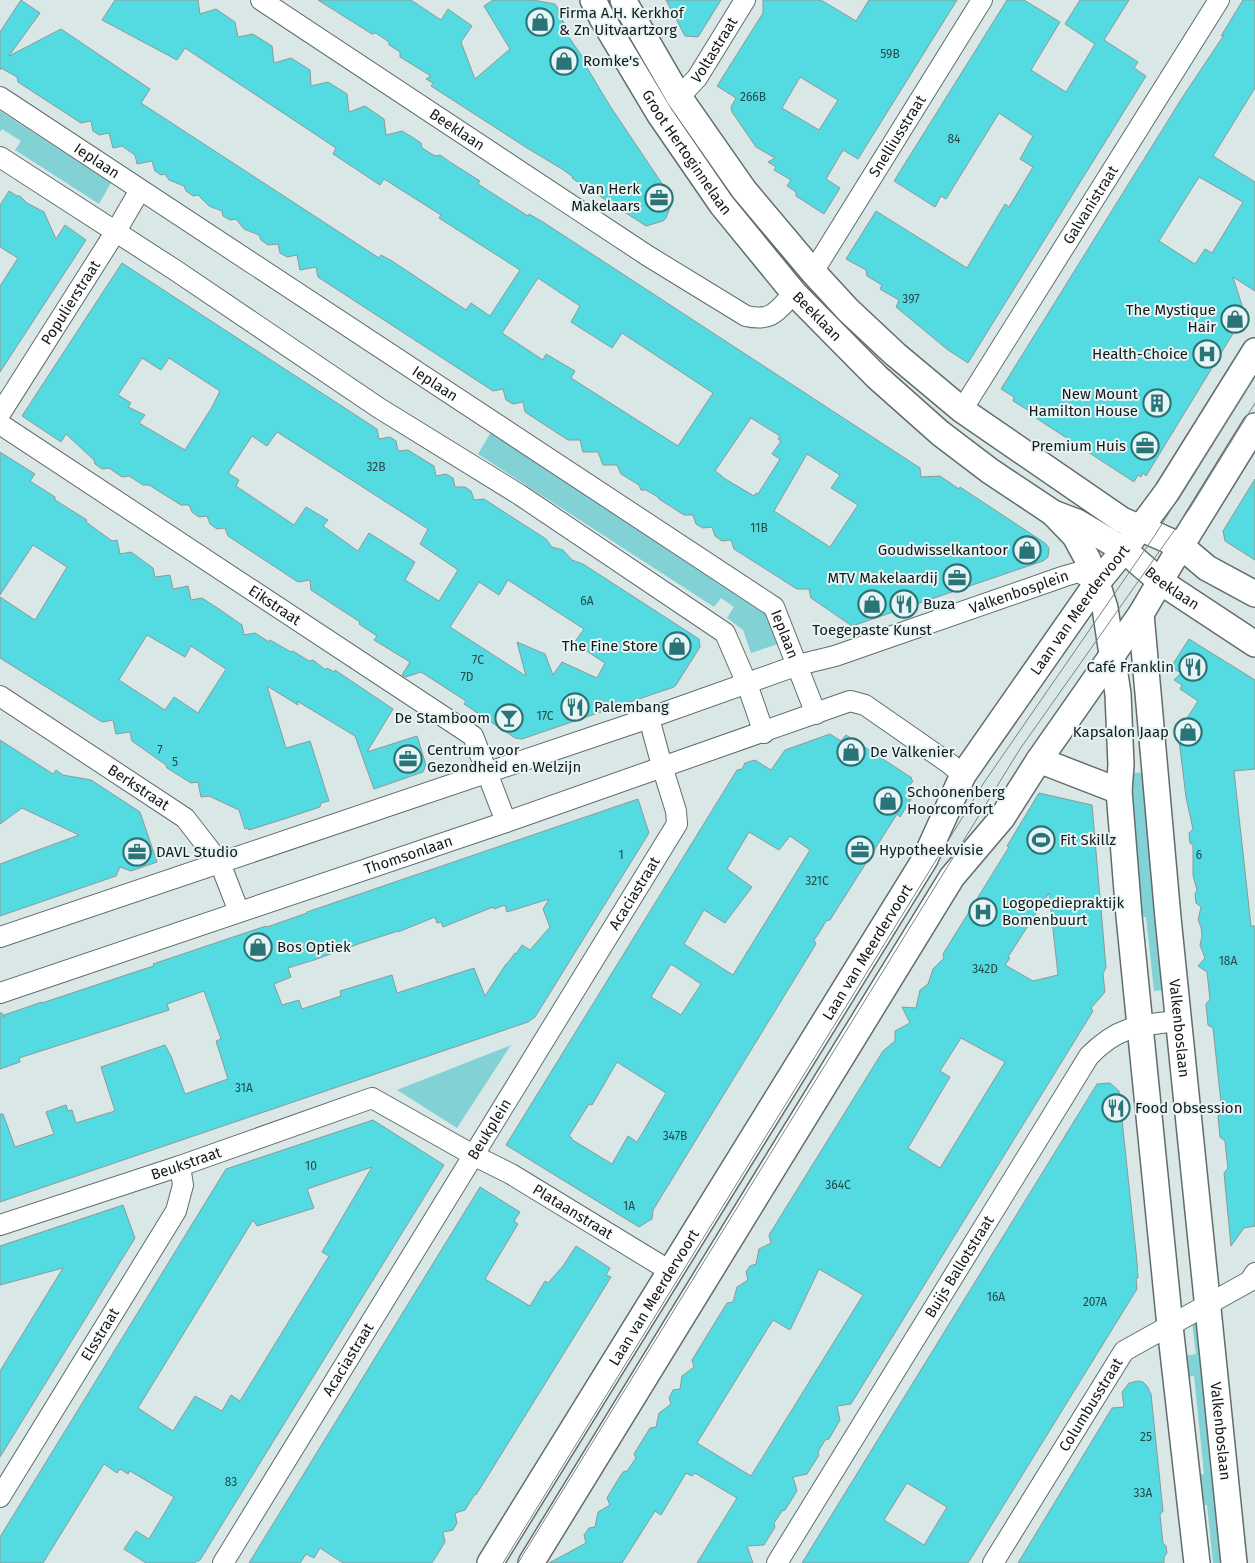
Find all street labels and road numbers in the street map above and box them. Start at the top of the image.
street label: Voltastraat [688,13,742,87]
street label: Groot Hertoginnelaan [638,87,735,219]
street label: Snelliusstraat [865,91,930,180]
street label: Beeklaan [426,105,488,154]
street label: Ieplaan [71,139,123,182]
street label: Galvanistraat [1059,162,1122,248]
street label: Populierstraat [37,256,104,348]
street label: Beeklaan [789,288,845,345]
street label: Ieplaan [409,362,461,405]
street label: Laan van Meerdervoort [1026,541,1134,679]
street label: Beeklaan [1141,563,1203,614]
street label: Valkenbosplein [967,566,1071,618]
street label: Eikstraat [245,581,305,629]
street label: Ieplaan [767,607,802,661]
street label: Berkstraat [104,761,173,815]
street label: Thomsonlaan [362,832,455,878]
street label: Acaciastraat [605,853,664,933]
street label: Laan van Meerdervoort [819,880,917,1024]
street label: Valkenboslaan [1165,978,1193,1078]
street label: Beukplein [464,1096,515,1163]
street label: Beukstraat [149,1143,224,1184]
street label: Plataanstraat [529,1180,617,1243]
street label: Buijs Ballotstraat [921,1212,998,1321]
street label: Laan van Meerdervoort [605,1226,703,1369]
street label: Elsstraat [77,1304,123,1364]
street label: Acaciastraat [319,1319,378,1399]
street label: Columbusstraat [1055,1354,1127,1455]
street label: Valkenboslaan [1207,1381,1234,1481]

